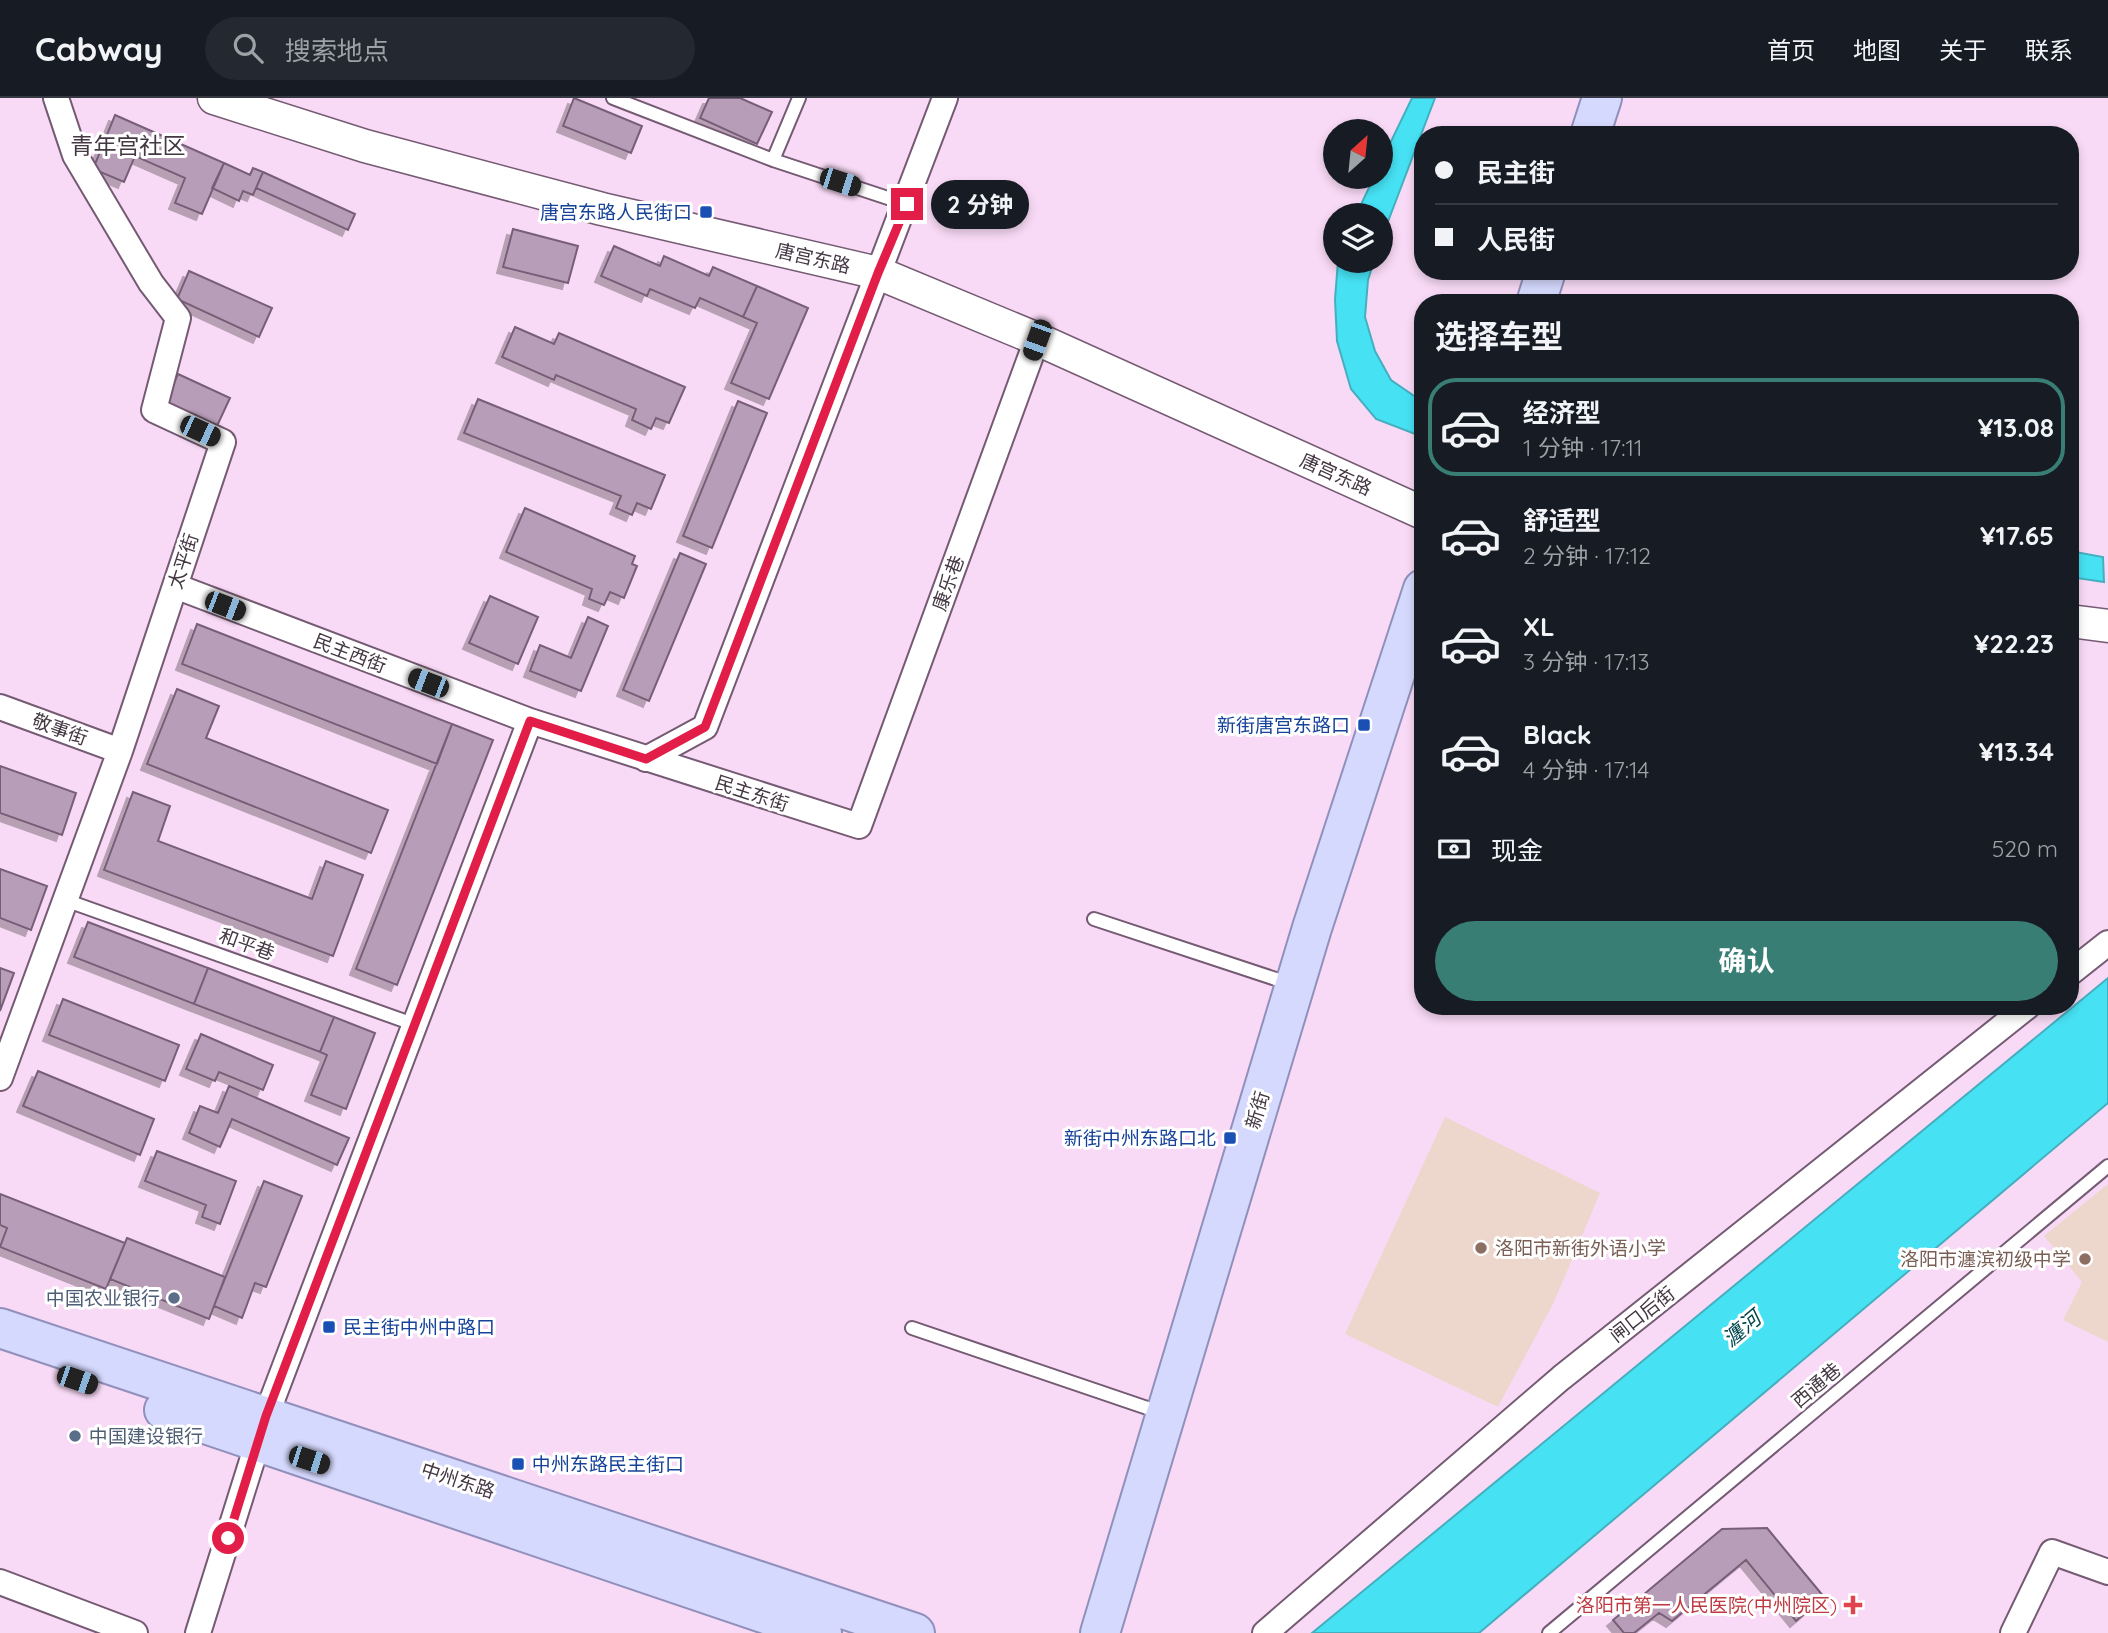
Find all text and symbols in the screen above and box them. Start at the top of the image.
search box [205,17,695,80]
text: Cabway [35,28,163,69]
icon: search [229,29,267,67]
text: 搜索地点 [285,34,389,67]
text: 首页 [1767,35,1815,65]
text: 地图 [1853,35,1901,65]
text: 关于 [1939,35,1987,65]
text: 联系 [2025,35,2073,65]
north arrow [1323,119,1393,189]
map controls [1323,119,1393,273]
district label: 青年宫社区 [71,131,186,160]
text: 民主街 [1477,156,1555,189]
car [817,166,864,198]
callout: 2 分钟 [932,180,1030,228]
route end [891,188,923,220]
text: 2 分钟 [947,190,1013,219]
place label: 唐宫东路人民街口 [540,200,692,224]
button: layers [1323,203,1393,273]
marker: 唐宫东路人民街口 [698,204,714,220]
text: 人民街 [1477,223,1555,256]
street label: 唐宫东路 [773,238,853,278]
text: 选择车型 [1435,316,1563,356]
car [1020,317,1055,363]
icon: car [1439,396,1502,459]
text: 经济型 [1523,396,1601,429]
text: ¥13.08 [1978,411,2054,444]
car [177,413,224,449]
text: 1 分钟 · 17:11 [1523,433,1642,462]
street label: 唐宫东路 [1296,448,1376,500]
icon: car [1439,504,1502,567]
text: 舒适型 [1523,504,1601,537]
text: ¥17.65 [1980,519,2054,552]
street label: 太平街 [163,530,203,592]
text: 2 分钟 · 17:12 [1523,541,1651,570]
street label: 康乐巷 [927,552,969,614]
car [202,589,249,623]
text: XL [1523,610,1555,643]
icon: car [1439,612,1502,675]
text: ¥22.23 [1974,627,2054,660]
street label: 民主西街 [310,628,390,678]
text: 3 分钟 · 17:13 [1523,647,1650,676]
car [405,666,452,700]
street label: 敬事街 [29,708,91,750]
place label: 新街唐宫东路口 [1217,713,1350,737]
marker: 新街唐宫东路口 [1356,717,1372,733]
text: Black [1523,718,1592,751]
icon: car [1439,720,1502,783]
text: ¥13.34 [1979,735,2054,768]
text: 4 分钟 · 17:14 [1523,755,1649,784]
street label: 民主东街 [712,770,792,816]
icon: cash [1435,830,1473,868]
text: 现金 [1491,834,1543,867]
text: 520 m [1992,834,2058,863]
button: 确认 [1435,921,2058,1001]
street label: 和平巷 [216,923,278,965]
street label: 新街 [1240,1088,1274,1132]
place label: 新街中州东路口北 [1064,1126,1216,1150]
marker: 新街中州东路口北 [1222,1130,1238,1146]
place label: 洛阳市新街外语小学 [1495,1236,1666,1260]
marker: 洛阳市新街外语小学 [1473,1240,1489,1256]
place label: 洛阳市瀍滨初级中学 [1900,1247,2071,1271]
marker: 洛阳市瀍滨初级中学 [2077,1251,2093,1267]
street label: 闸口后街 [1605,1281,1679,1347]
place label: 中国农业银行 [46,1286,160,1310]
marker: 中国农业银行 [166,1290,182,1306]
water label: 瀍河 [1717,1302,1769,1352]
place label: 民主街中州中路口 [343,1315,495,1339]
marker: 民主街中州中路口 [321,1319,337,1335]
street label: 西通巷 [1786,1357,1846,1413]
car [54,1363,101,1397]
place label: 中国建设银行 [89,1424,203,1448]
marker: 中国建设银行 [67,1428,83,1444]
car [286,1444,333,1476]
place label: 中州东路民主街口 [532,1452,684,1476]
marker: 中州东路民主街口 [510,1456,526,1472]
street label: 中州东路 [418,1457,498,1503]
route start [212,1522,244,1554]
place label: 洛阳市第一人民医院(中州院区) [1576,1593,1837,1617]
marker: 洛阳市第一人民医院(中州院区) [1843,1595,1863,1615]

